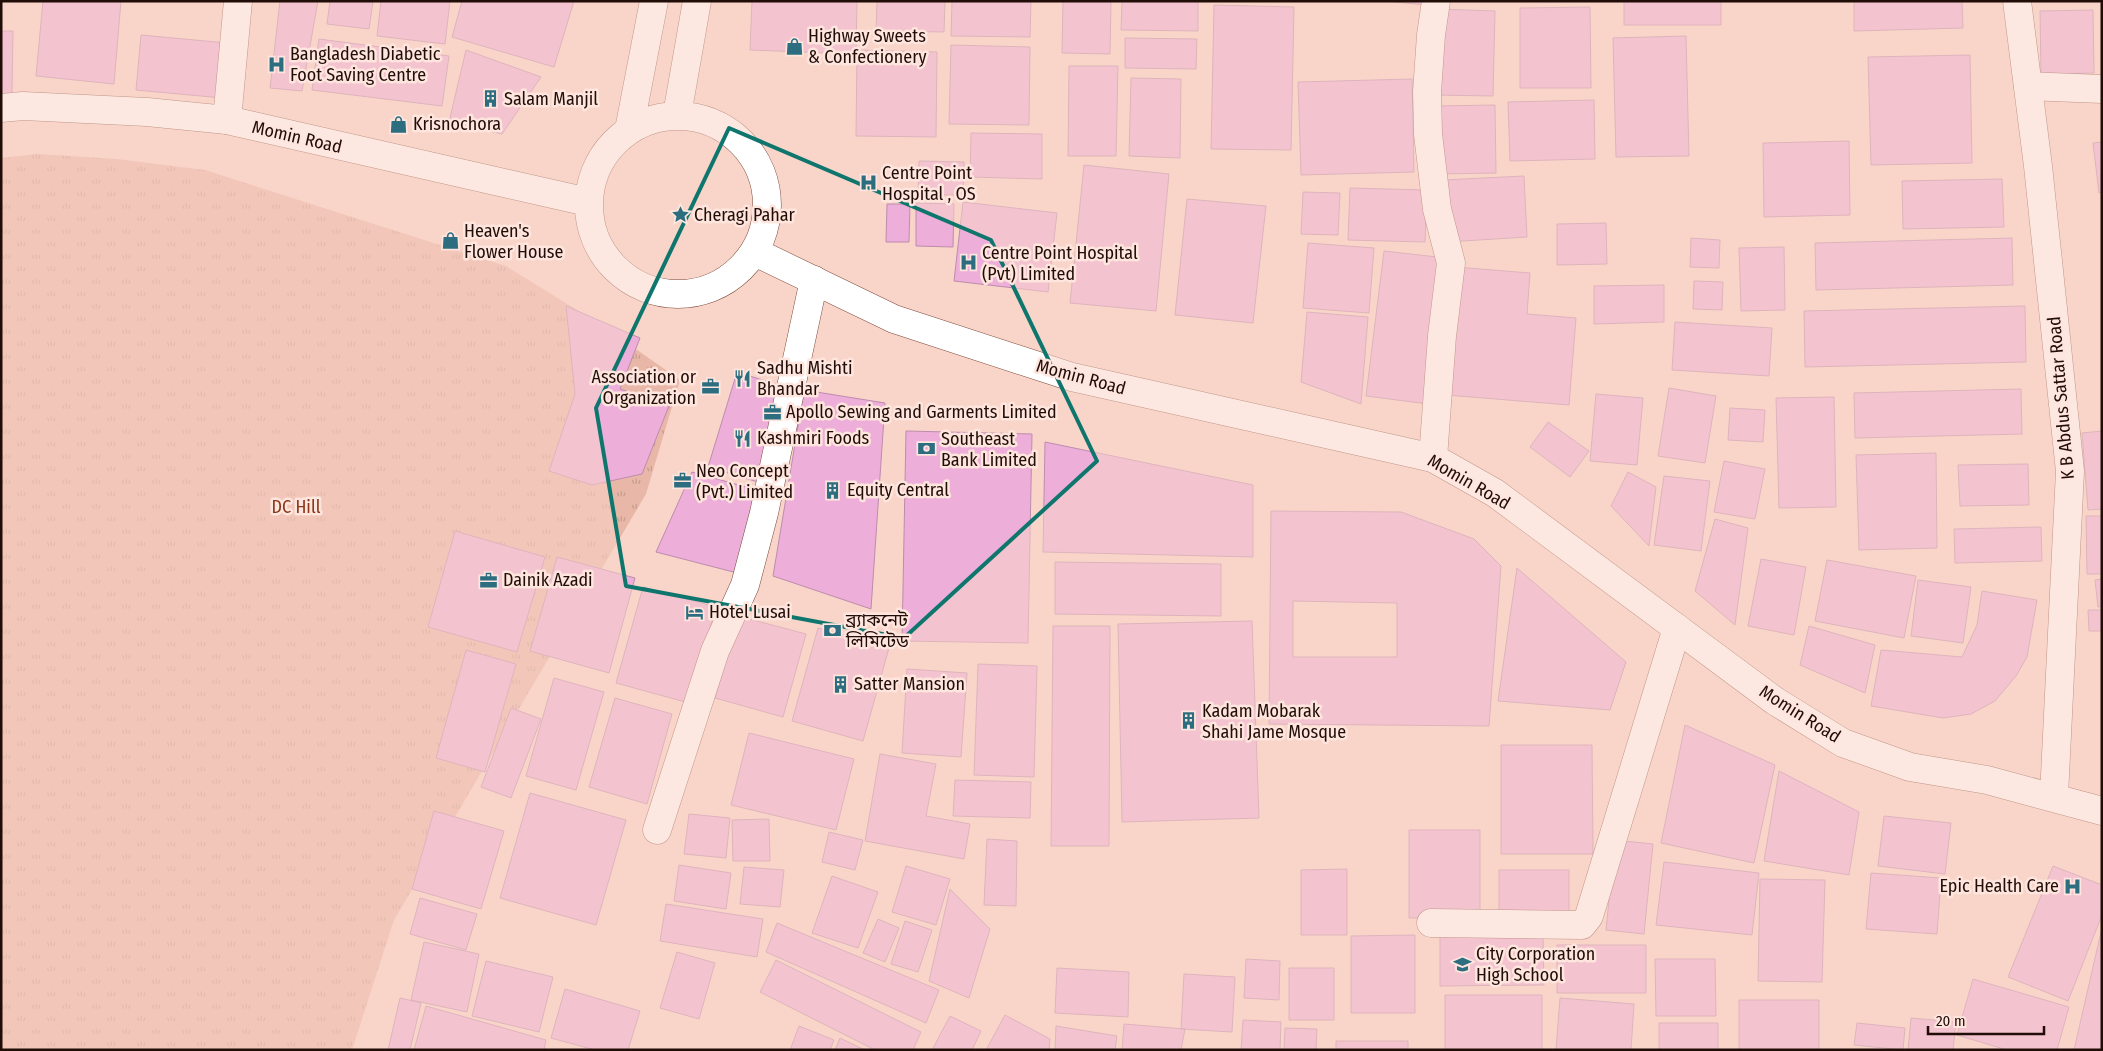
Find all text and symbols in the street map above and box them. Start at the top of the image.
place label: Highway Sweets & Confectionery [808,25,926,68]
shop icon: Highway Sweets & Confectionery [784,36,804,56]
place label: Bangladesh Diabetic Foot Saving Centre [290,43,441,86]
hospital icon: Bangladesh Diabetic Foot Saving Centre [266,54,286,74]
place label: Salam Manjil [504,88,598,110]
building icon: Salam Manjil [480,89,500,109]
place label: Krisnochora [413,113,501,135]
shop icon: Krisnochora [389,114,409,134]
street label: Momin Road [250,116,344,158]
place label: Centre Point Hospital , OS [882,162,976,205]
hospital icon: Centre Point Hospital , OS [858,173,878,193]
place label: Cheragi Pahar [694,204,796,226]
place icon: Cheragi Pahar [670,205,690,225]
place label: Heaven's Flower House [464,220,564,263]
shop icon: Heaven's Flower House [440,231,460,251]
place label: Centre Point Hospital (Pvt) Limited [982,242,1138,285]
hospital icon: Centre Point Hospital (Pvt) Limited [958,253,978,273]
street label: K B Abdus Sattar Road [2043,315,2079,481]
street label: Momin Road [1034,355,1128,399]
place label: Sadhu Mishti Bhandar [757,357,852,400]
place label: Association or Organization [591,366,697,409]
restaurant icon: Sadhu Mishti Bhandar [733,368,753,388]
office icon: Association or Organization [700,377,720,397]
place label: Apollo Sewing and Garments Limited [786,401,1057,423]
office icon: Apollo Sewing and Garments Limited [762,402,782,422]
place label: Kashmiri Foods [757,427,870,449]
restaurant icon: Kashmiri Foods [733,428,753,448]
place label: Southeast Bank Limited [941,428,1037,471]
bank icon: Southeast Bank Limited [917,439,937,459]
street label: Momin Road [1424,450,1514,514]
place label: Neo Concept (Pvt.) Limited [696,460,793,503]
office icon: Neo Concept (Pvt.) Limited [672,471,692,491]
place label: Equity Central [847,479,949,501]
building icon: Equity Central [823,480,843,500]
park label: DC Hill [272,496,321,518]
place label: Dainik Azadi [503,569,593,591]
office icon: Dainik Azadi [479,570,499,590]
place label: Hotel Lusai [709,601,791,623]
hotel icon: Hotel Lusai [685,602,705,622]
place label: ব্র্যাকনেট লিমিটেড [845,609,909,652]
bank icon: ব্র্যাকনেট লিমিটেড [822,620,842,640]
place label: Satter Mansion [854,673,965,695]
building icon: Satter Mansion [830,674,850,694]
street label: Momin Road [1755,680,1845,748]
place label: Kadam Mobarak Shahi Jame Mosque [1202,700,1346,743]
building icon: Kadam Mobarak Shahi Jame Mosque [1178,711,1198,731]
place label: Epic Health Care [1940,875,2059,897]
hospital icon: Epic Health Care [2063,876,2083,896]
place label: City Corporation High School [1476,943,1595,986]
school or university icon: City Corporation High School [1452,954,1472,974]
scale bar [1928,1004,2044,1036]
text: 20 m [1936,1012,1966,1030]

